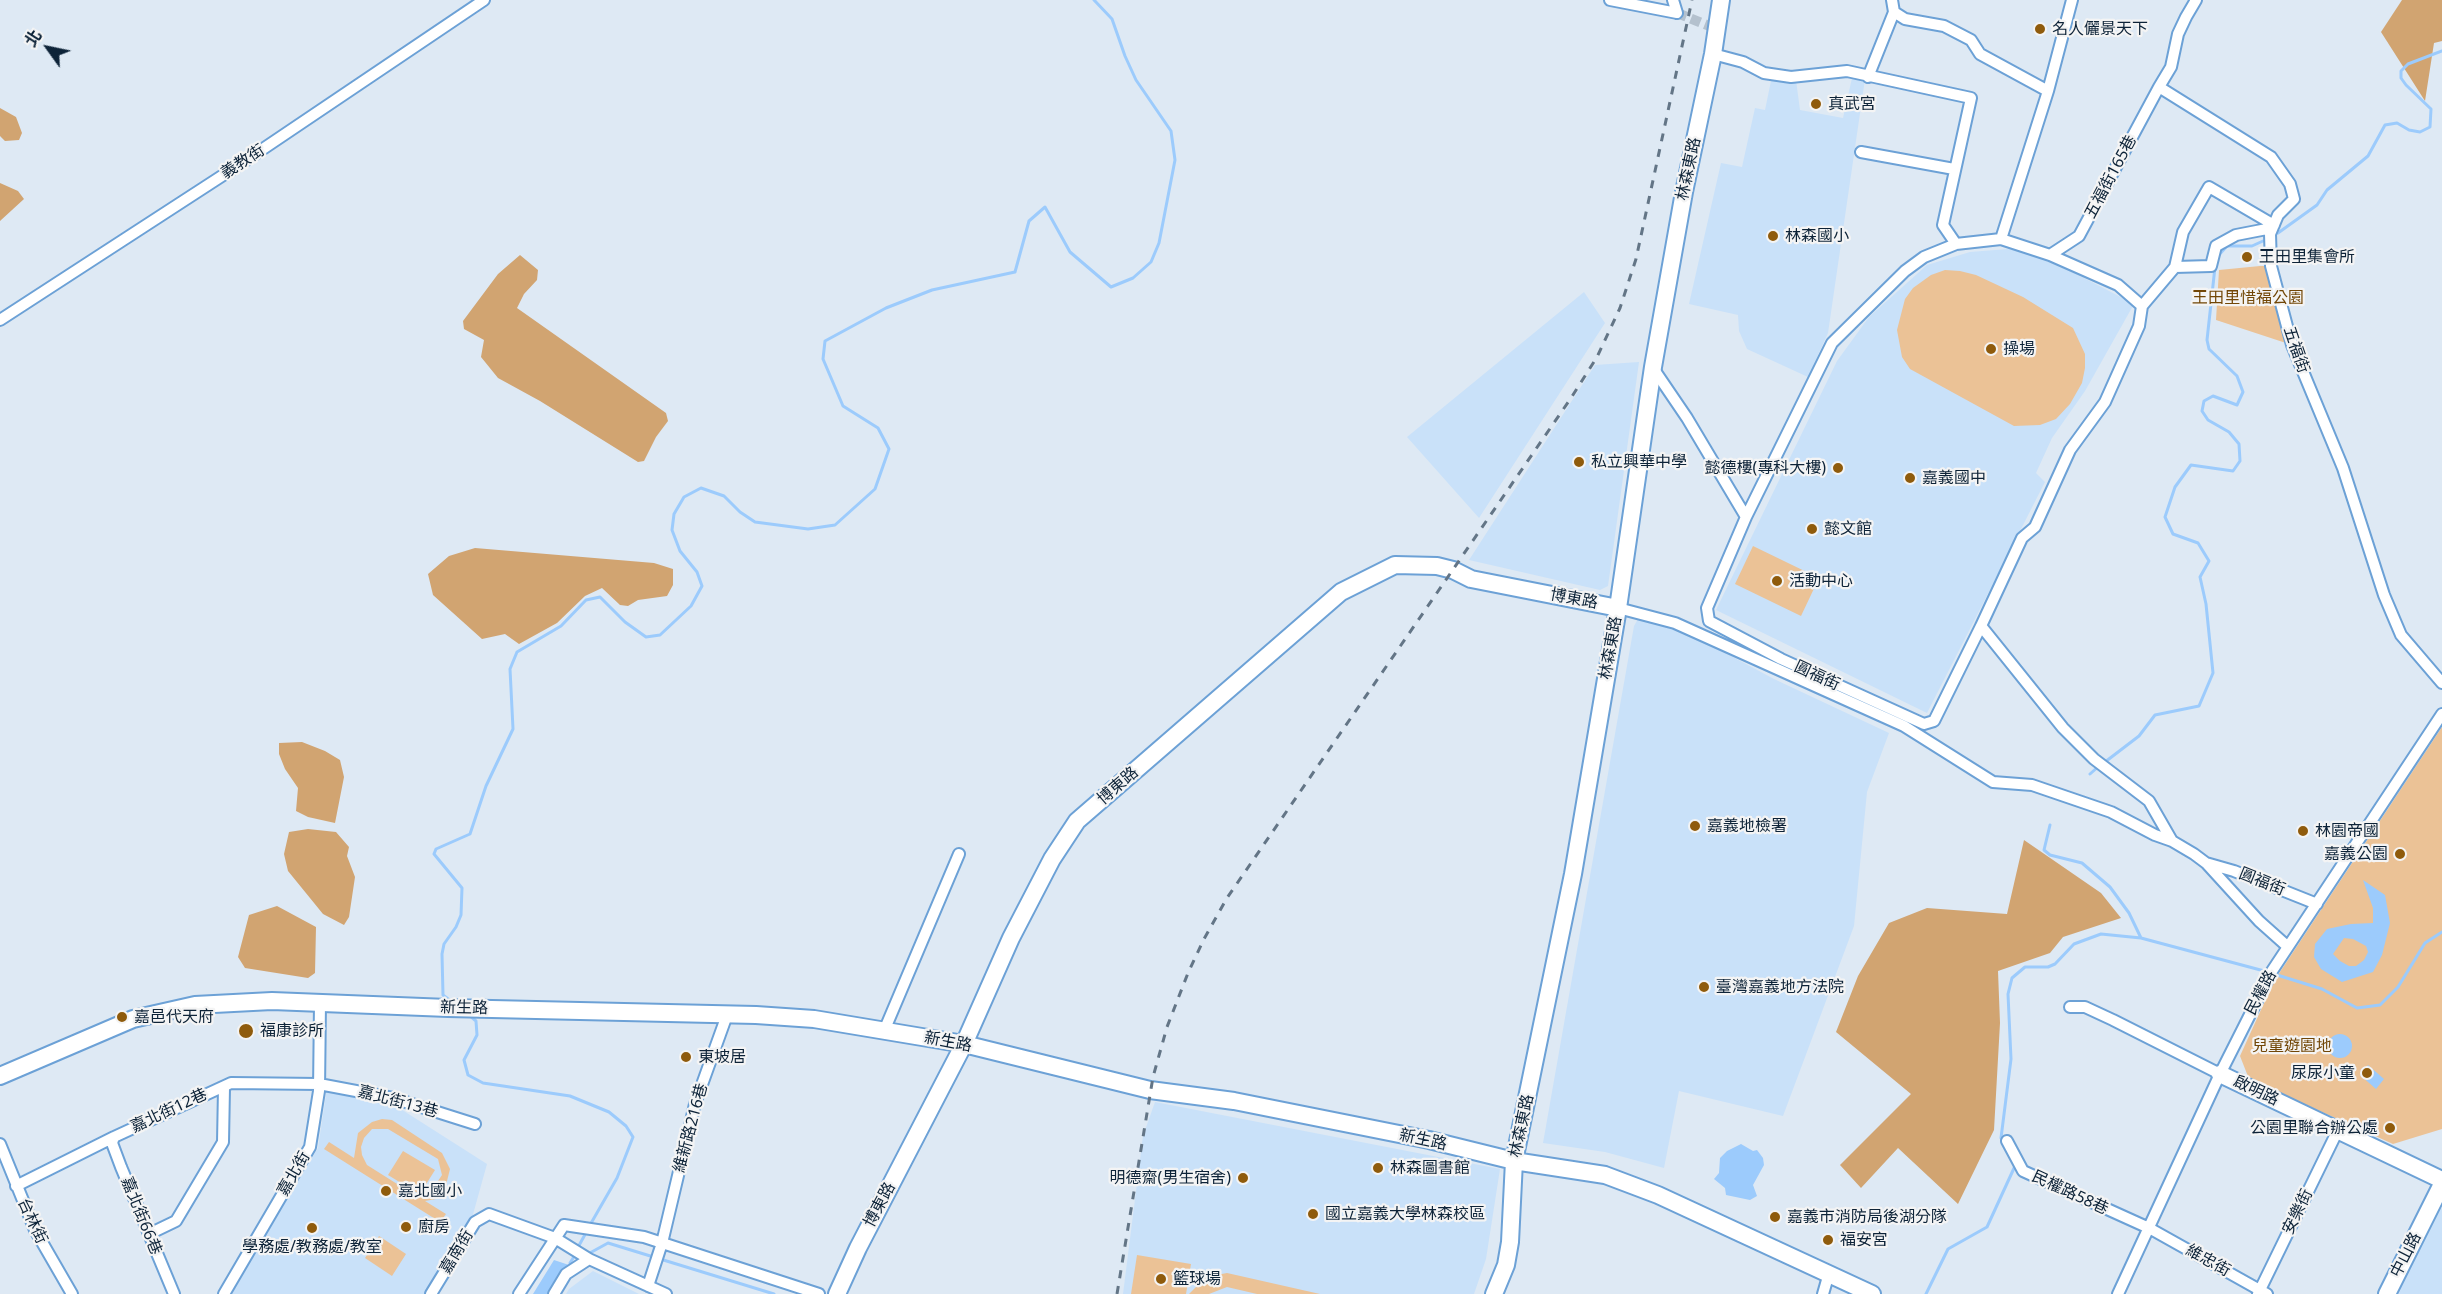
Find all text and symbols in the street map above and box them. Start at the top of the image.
north arrow [18,18,78,78]
place label: 名人儷景天下 [2052,19,2148,39]
marker: 名人儷景天下 [2033,22,2047,36]
text: 北 [19,25,46,51]
place label: 真武宮 [1828,94,1876,114]
marker: 真武宮 [1809,97,1823,111]
street label: 五福街165巷 [2081,132,2141,222]
street label: 林森東路 [1673,136,1705,202]
street label: 義教街 [218,141,268,183]
place label: 林森國小 [1785,226,1849,246]
marker: 林森國小 [1766,229,1780,243]
place label: 王田里集會所 [2259,247,2355,267]
marker: 王田里集會所 [2240,250,2254,264]
park label: 王田里惜福公園 [2192,288,2304,308]
street label: 五福街 [2279,324,2313,376]
place label: 操場 [2003,339,2035,359]
marker: 操場 [1984,342,1998,356]
place label: 私立興華中學 [1591,452,1687,472]
marker: 私立興華中學 [1572,455,1586,469]
place label: 懿德樓(專科大樓) [1704,458,1826,478]
marker: 懿德樓(專科大樓) [1831,461,1845,475]
place label: 嘉義國中 [1922,468,1986,488]
marker: 嘉義國中 [1903,471,1917,485]
place label: 懿文館 [1824,519,1872,539]
marker: 懿文館 [1805,522,1819,536]
place label: 活動中心 [1789,571,1853,591]
marker: 活動中心 [1770,574,1784,588]
street label: 博東路 [1549,585,1599,613]
street label: 林森東路 [1596,615,1626,681]
street label: 圓福街 [1791,657,1843,695]
street label: 博東路 [1094,763,1142,809]
place label: 嘉義地檢署 [1707,816,1787,836]
marker: 嘉義地檢署 [1688,819,1702,833]
place label: 林園帝國 [2315,821,2379,841]
marker: 林園帝國 [2296,824,2310,838]
place label: 嘉義公園 [2324,844,2388,864]
marker: 嘉義公園 [2393,847,2407,861]
street label: 圓福街 [2236,864,2288,900]
street label: 民權路 [2241,967,2281,1019]
place label: 臺灣嘉義地方法院 [1716,977,1844,997]
marker: 臺灣嘉義地方法院 [1697,980,1711,994]
street label: 新生路 [440,998,488,1018]
place label: 嘉邑代天府 [134,1007,214,1027]
marker: 嘉邑代天府 [115,1010,129,1024]
place label: 福康診所 [260,1021,324,1041]
marker: 福康診所 [237,1022,255,1040]
street label: 新生路 [923,1028,973,1056]
park label: 兒童遊園地 [2252,1036,2332,1056]
place label: 東坡居 [698,1047,746,1067]
marker: 東坡居 [679,1050,693,1064]
place label: 尿尿小童 [2291,1063,2355,1083]
marker: 尿尿小童 [2360,1066,2374,1080]
street label: 啟明路 [2230,1072,2282,1110]
street label: 維新路216巷 [670,1081,712,1175]
street label: 嘉北街13巷 [356,1082,440,1122]
street label: 嘉北街12巷 [128,1085,210,1137]
street label: 林森東路 [1506,1093,1538,1159]
place label: 公園里聯合辦公處 [2250,1118,2378,1138]
marker: 公園里聯合辦公處 [2383,1121,2397,1135]
street label: 新生路 [1398,1126,1448,1154]
street label: 嘉北街 [274,1148,314,1200]
place label: 林森圖書館 [1390,1158,1470,1178]
marker: 林森圖書館 [1371,1161,1385,1175]
street label: 民權路58巷 [2029,1167,2111,1219]
place label: 明德齋(男生宿舍) [1109,1168,1231,1188]
marker: 明德齋(男生宿舍) [1236,1171,1250,1185]
street label: 嘉北街66巷 [117,1174,165,1258]
street label: 博東路 [860,1179,900,1231]
place label: 嘉北國小 [398,1181,462,1201]
marker: 嘉北國小 [379,1184,393,1198]
street label: 安樂街 [2279,1186,2317,1238]
street label: 台林街 [13,1195,51,1247]
place label: 國立嘉義大學林森校區 [1325,1204,1485,1224]
marker: 國立嘉義大學林森校區 [1306,1207,1320,1221]
place label: 嘉義市消防局後湖分隊 [1787,1207,1947,1227]
marker: 嘉義市消防局後湖分隊 [1768,1210,1782,1224]
place label: 廚房 [418,1217,450,1237]
marker: 廚房 [399,1220,413,1234]
marker: 學務處/教務處/教室 [305,1221,319,1235]
street label: 嘉南街 [436,1226,478,1278]
street label: 中山路 [2387,1229,2425,1281]
place label: 福安宮 [1840,1230,1888,1250]
marker: 福安宮 [1821,1233,1835,1247]
place label: 學務處/教務處/教室 [242,1237,382,1257]
street label: 維忠街 [2182,1241,2234,1281]
place label: 籃球場 [1173,1269,1221,1289]
marker: 籃球場 [1154,1272,1168,1286]

